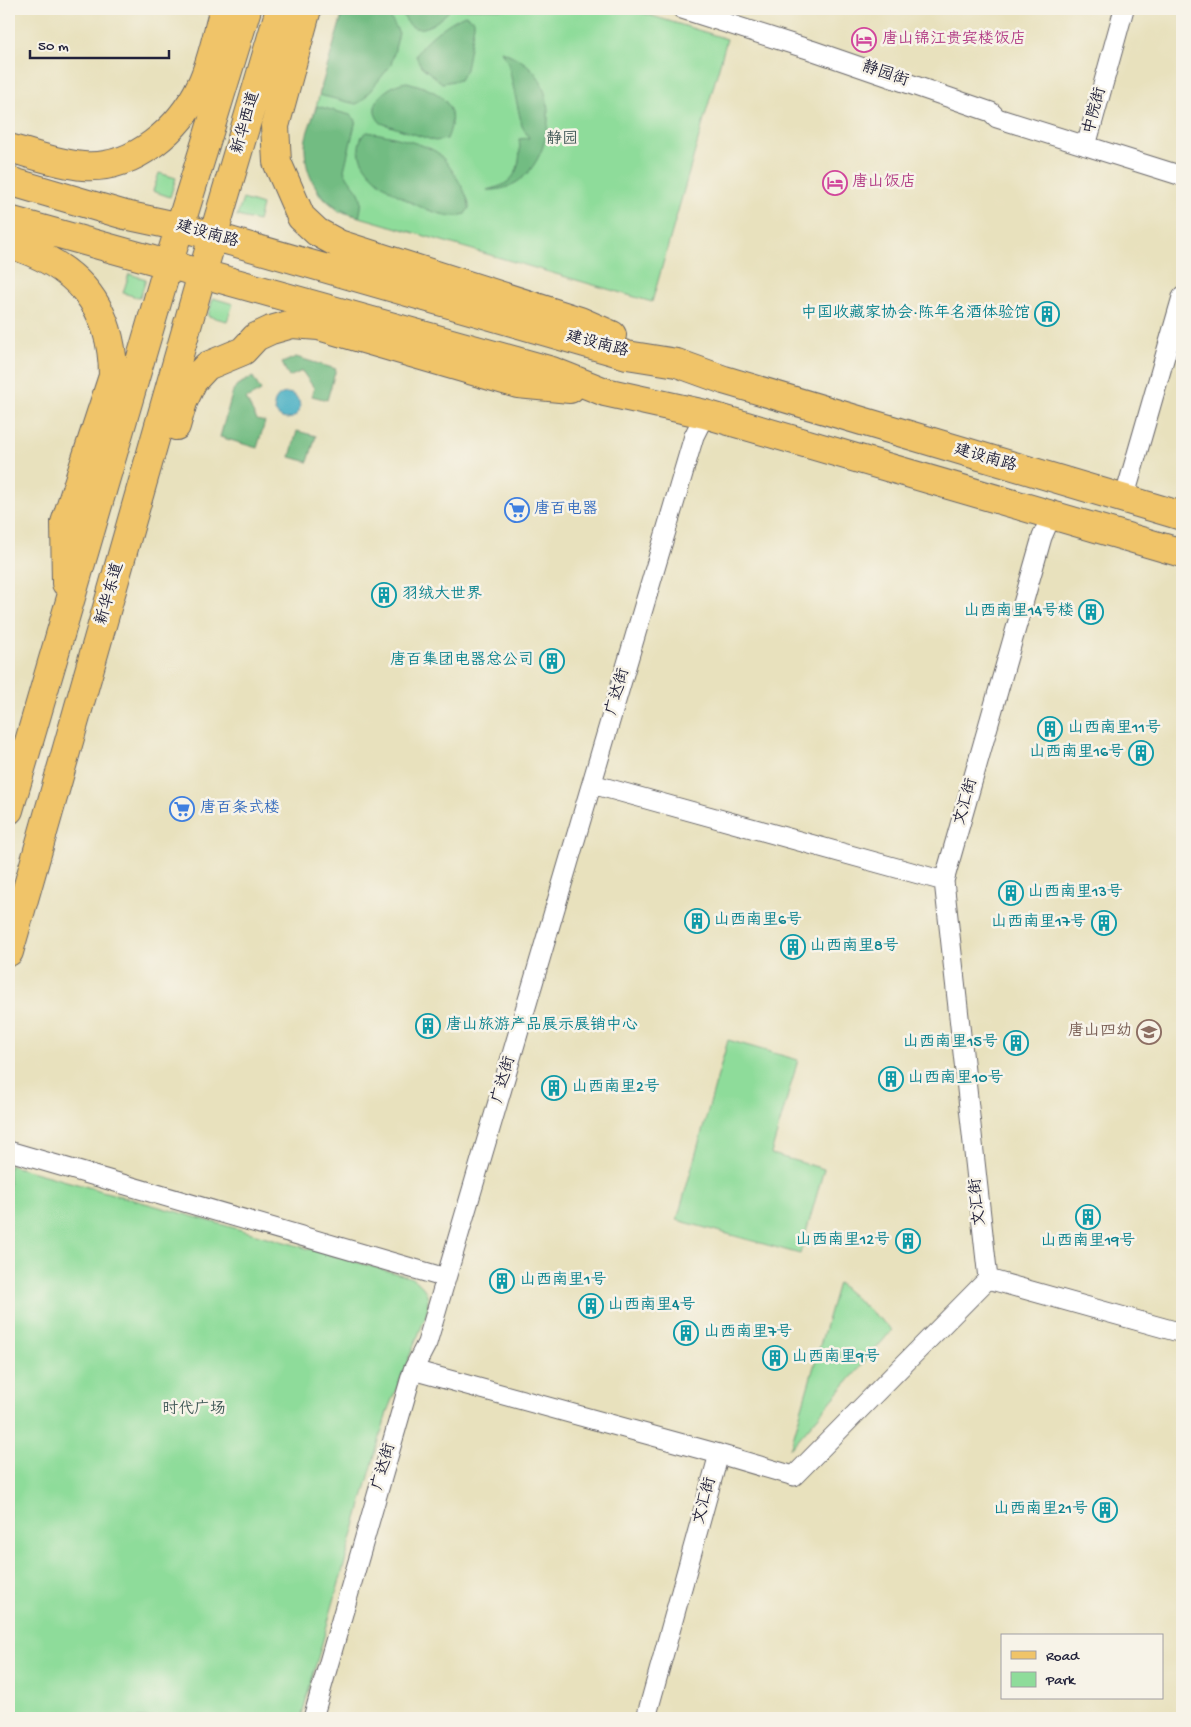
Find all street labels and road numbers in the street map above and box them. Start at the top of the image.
street label: 静园街 [859,56,911,92]
street label: 中院街 [1079,85,1111,137]
street label: 新华西道 [228,89,265,156]
street label: 建设南路 [174,215,241,253]
street label: 建设南路 [564,326,631,362]
street label: 建设南路 [952,439,1019,477]
street label: 新华东道 [92,560,129,627]
street label: 广达街 [601,666,635,718]
street label: 文汇街 [950,776,983,828]
street label: 广达街 [487,1054,521,1106]
street label: 文汇街 [966,1177,991,1227]
street label: 广达街 [367,1441,401,1493]
street label: 文汇街 [690,1475,721,1527]

